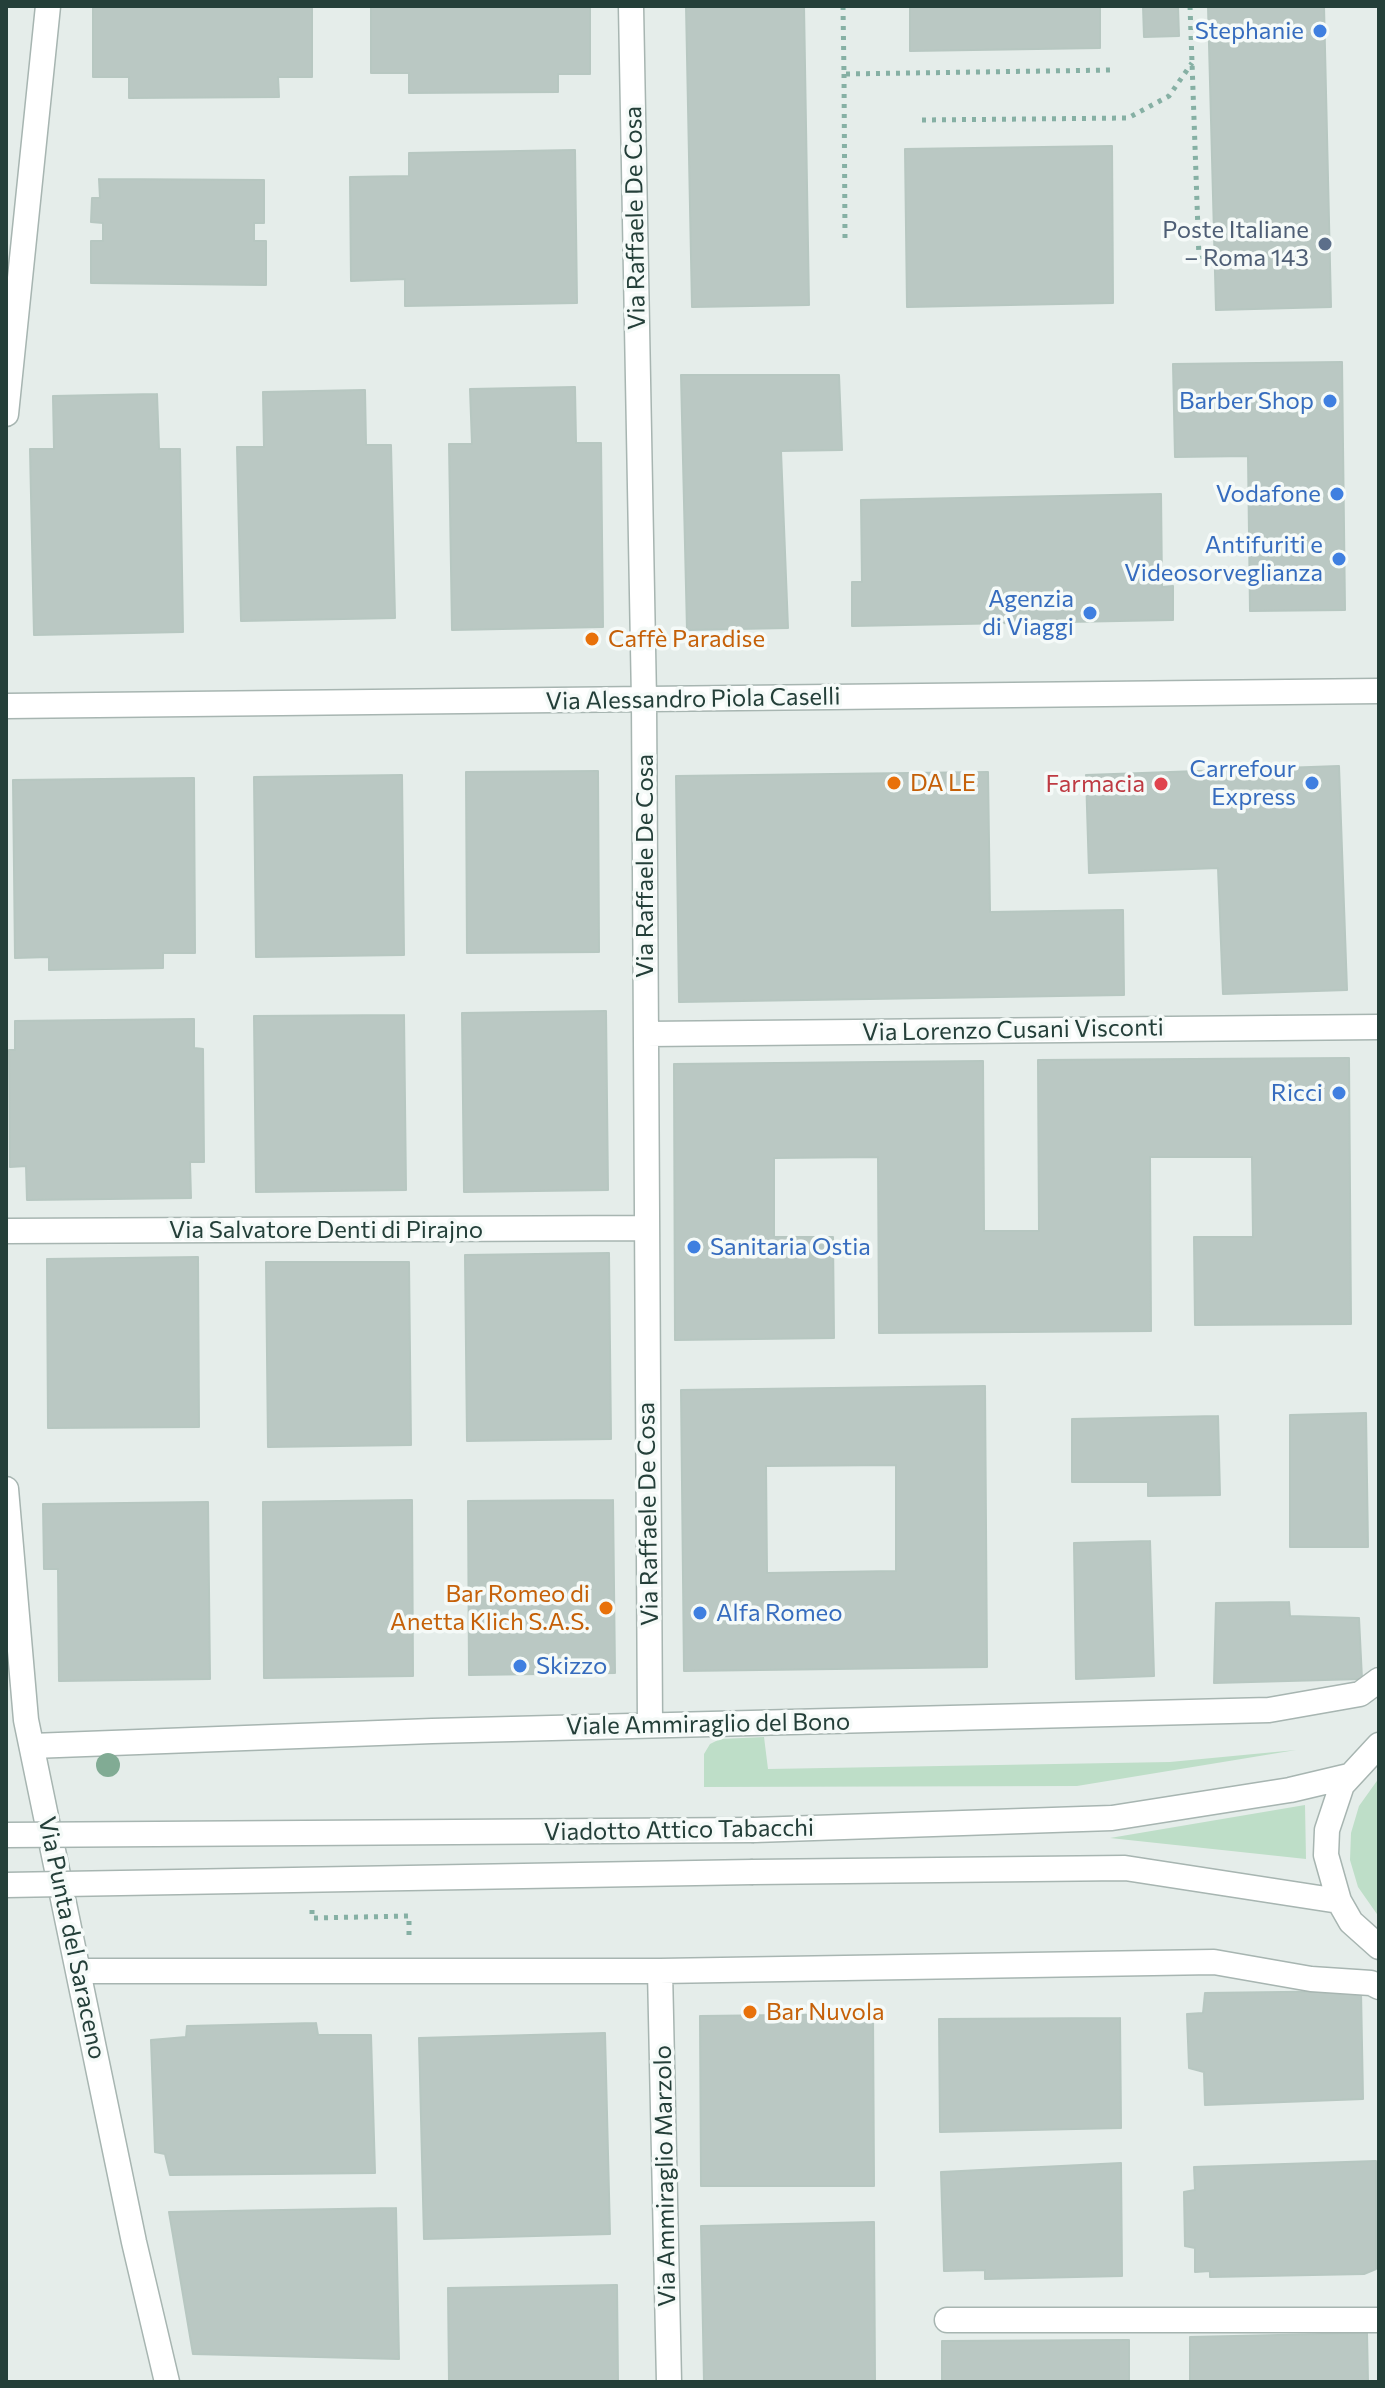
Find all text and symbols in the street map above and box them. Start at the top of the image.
place label: Stephanie [1195,17,1304,45]
marker: Stephanie [1311,22,1329,40]
street label: Via Raffaele De Cosa [619,106,651,330]
place label: Poste Italiane – Roma 143 [1162,216,1309,272]
marker: Poste Italiane – Roma 143 [1316,235,1334,253]
place label: Barber Shop [1179,387,1314,415]
marker: Barber Shop [1321,392,1339,410]
place label: Vodafone [1216,480,1321,508]
marker: Vodafone [1328,485,1346,503]
place label: Antifuriti e Videosorveglianza [1124,531,1323,587]
marker: Antifuriti e Videosorveglianza [1330,550,1348,568]
place label: Agenzia di Viaggi [982,585,1074,641]
marker: Agenzia di Viaggi [1081,604,1099,622]
place label: Caffè Paradise [608,625,765,653]
marker: Caffè Paradise [583,630,601,648]
street label: Via Alessandro Piola Caselli [545,682,841,716]
street label: Via Raffaele De Cosa [631,754,659,978]
place label: Carrefour Express [1190,755,1296,811]
place label: DA LE [910,769,976,797]
place label: Farmacia [1045,770,1145,798]
marker: DA LE [885,774,903,792]
marker: Carrefour Express [1303,774,1321,792]
marker: Farmacia [1152,775,1170,793]
street label: Via Lorenzo Cusani Visconti [862,1013,1164,1047]
place label: Ricci [1271,1079,1323,1107]
marker: Ricci [1330,1084,1348,1102]
street label: Via Salvatore Denti di Pirajno [169,1216,483,1244]
place label: Sanitaria Ostia [710,1233,871,1261]
marker: Sanitaria Ostia [685,1238,703,1256]
street label: Via Raffaele De Cosa [632,1402,664,1626]
place label: Bar Romeo di Anetta Klich S.A.S. [390,1580,590,1636]
marker: Bar Romeo di Anetta Klich S.A.S. [597,1599,615,1617]
place label: Alfa Romeo [716,1599,843,1627]
marker: Alfa Romeo [691,1604,709,1622]
place label: Skizzo [536,1652,607,1680]
marker: Skizzo [511,1657,529,1675]
street label: Viale Ammiraglio del Bono [566,1707,850,1741]
street label: Viadotto Attico Tabacchi [544,1813,814,1847]
street label: Via Punta del Saraceno [32,1814,112,2062]
place label: Bar Nuvola [766,1998,885,2026]
marker: Bar Nuvola [741,2003,759,2021]
street label: Via Ammiraglio Marzolo [648,2045,682,2307]

